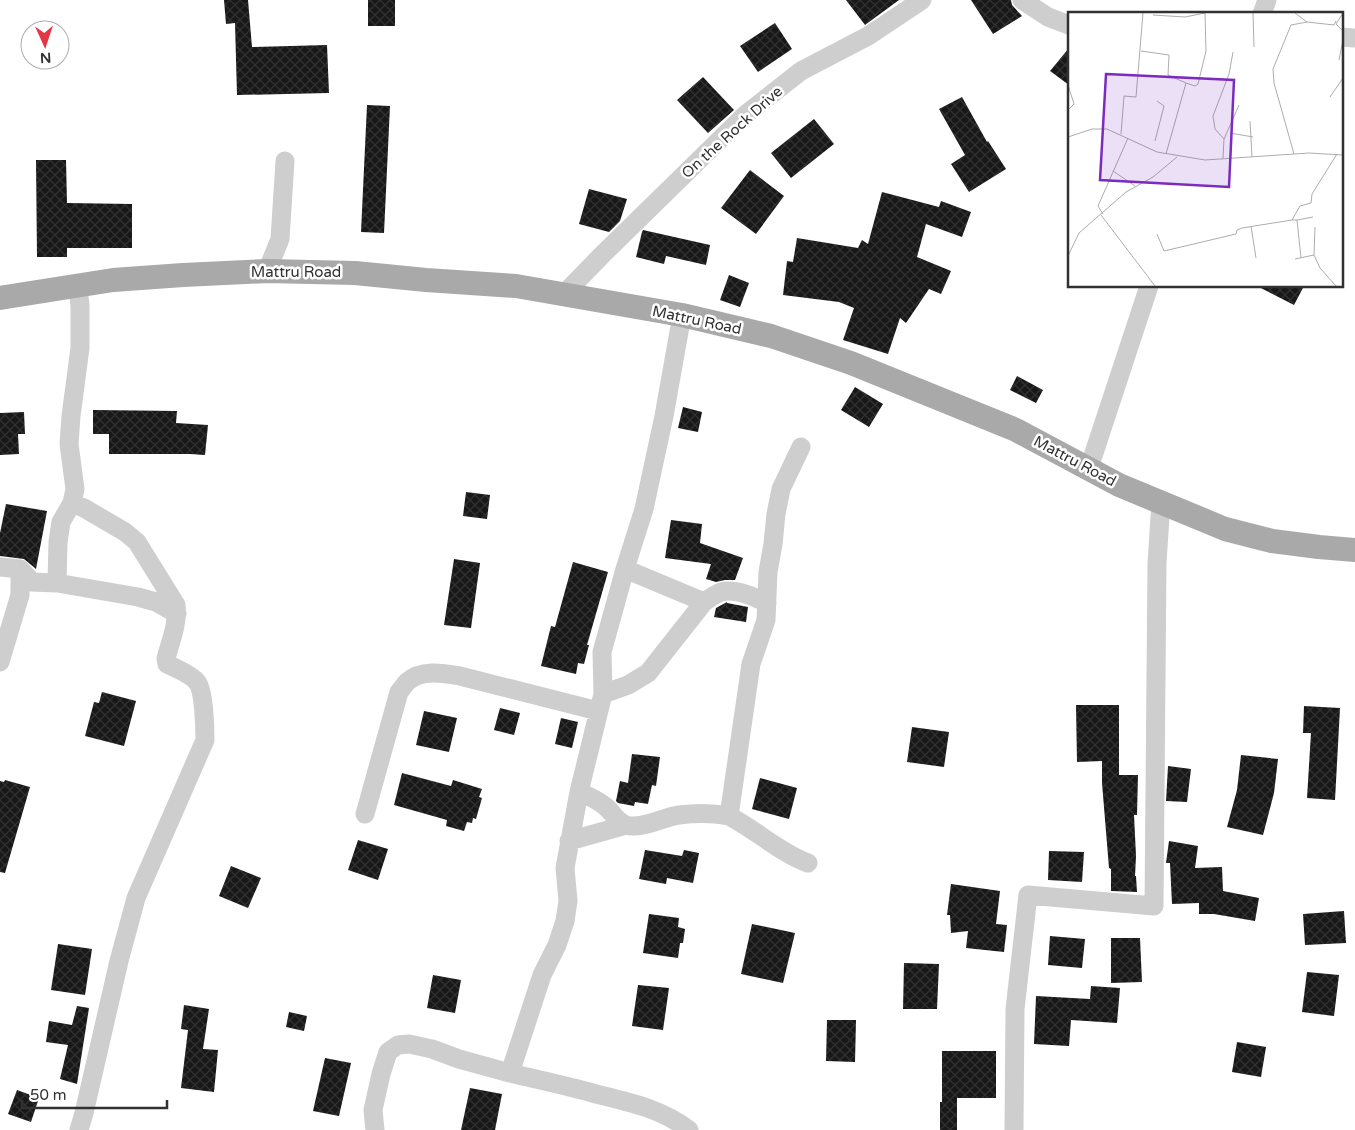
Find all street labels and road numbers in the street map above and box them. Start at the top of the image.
street label: On the Rock Drive [678,82,786,182]
street label: Mattru Road [251,263,341,281]
street label: Mattru Road [651,302,743,338]
street label: Mattru Road [1031,432,1119,490]

